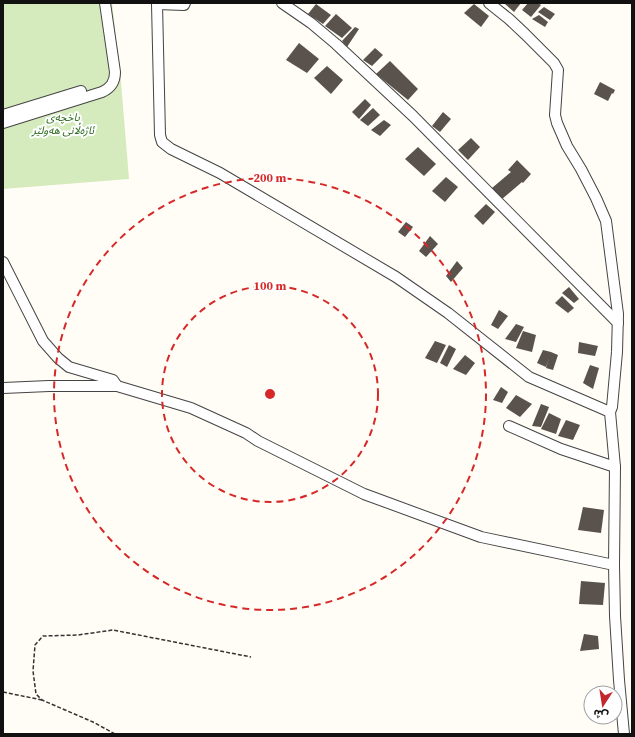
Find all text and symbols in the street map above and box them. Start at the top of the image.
park label: باخچەی ئاژەڵانی هەولێر [31,110,96,138]
text: 200 m [254,170,287,186]
text: 100 m [254,278,287,294]
centre of rings [263,387,277,401]
north arrow [583,685,623,725]
text: ش [592,705,610,723]

